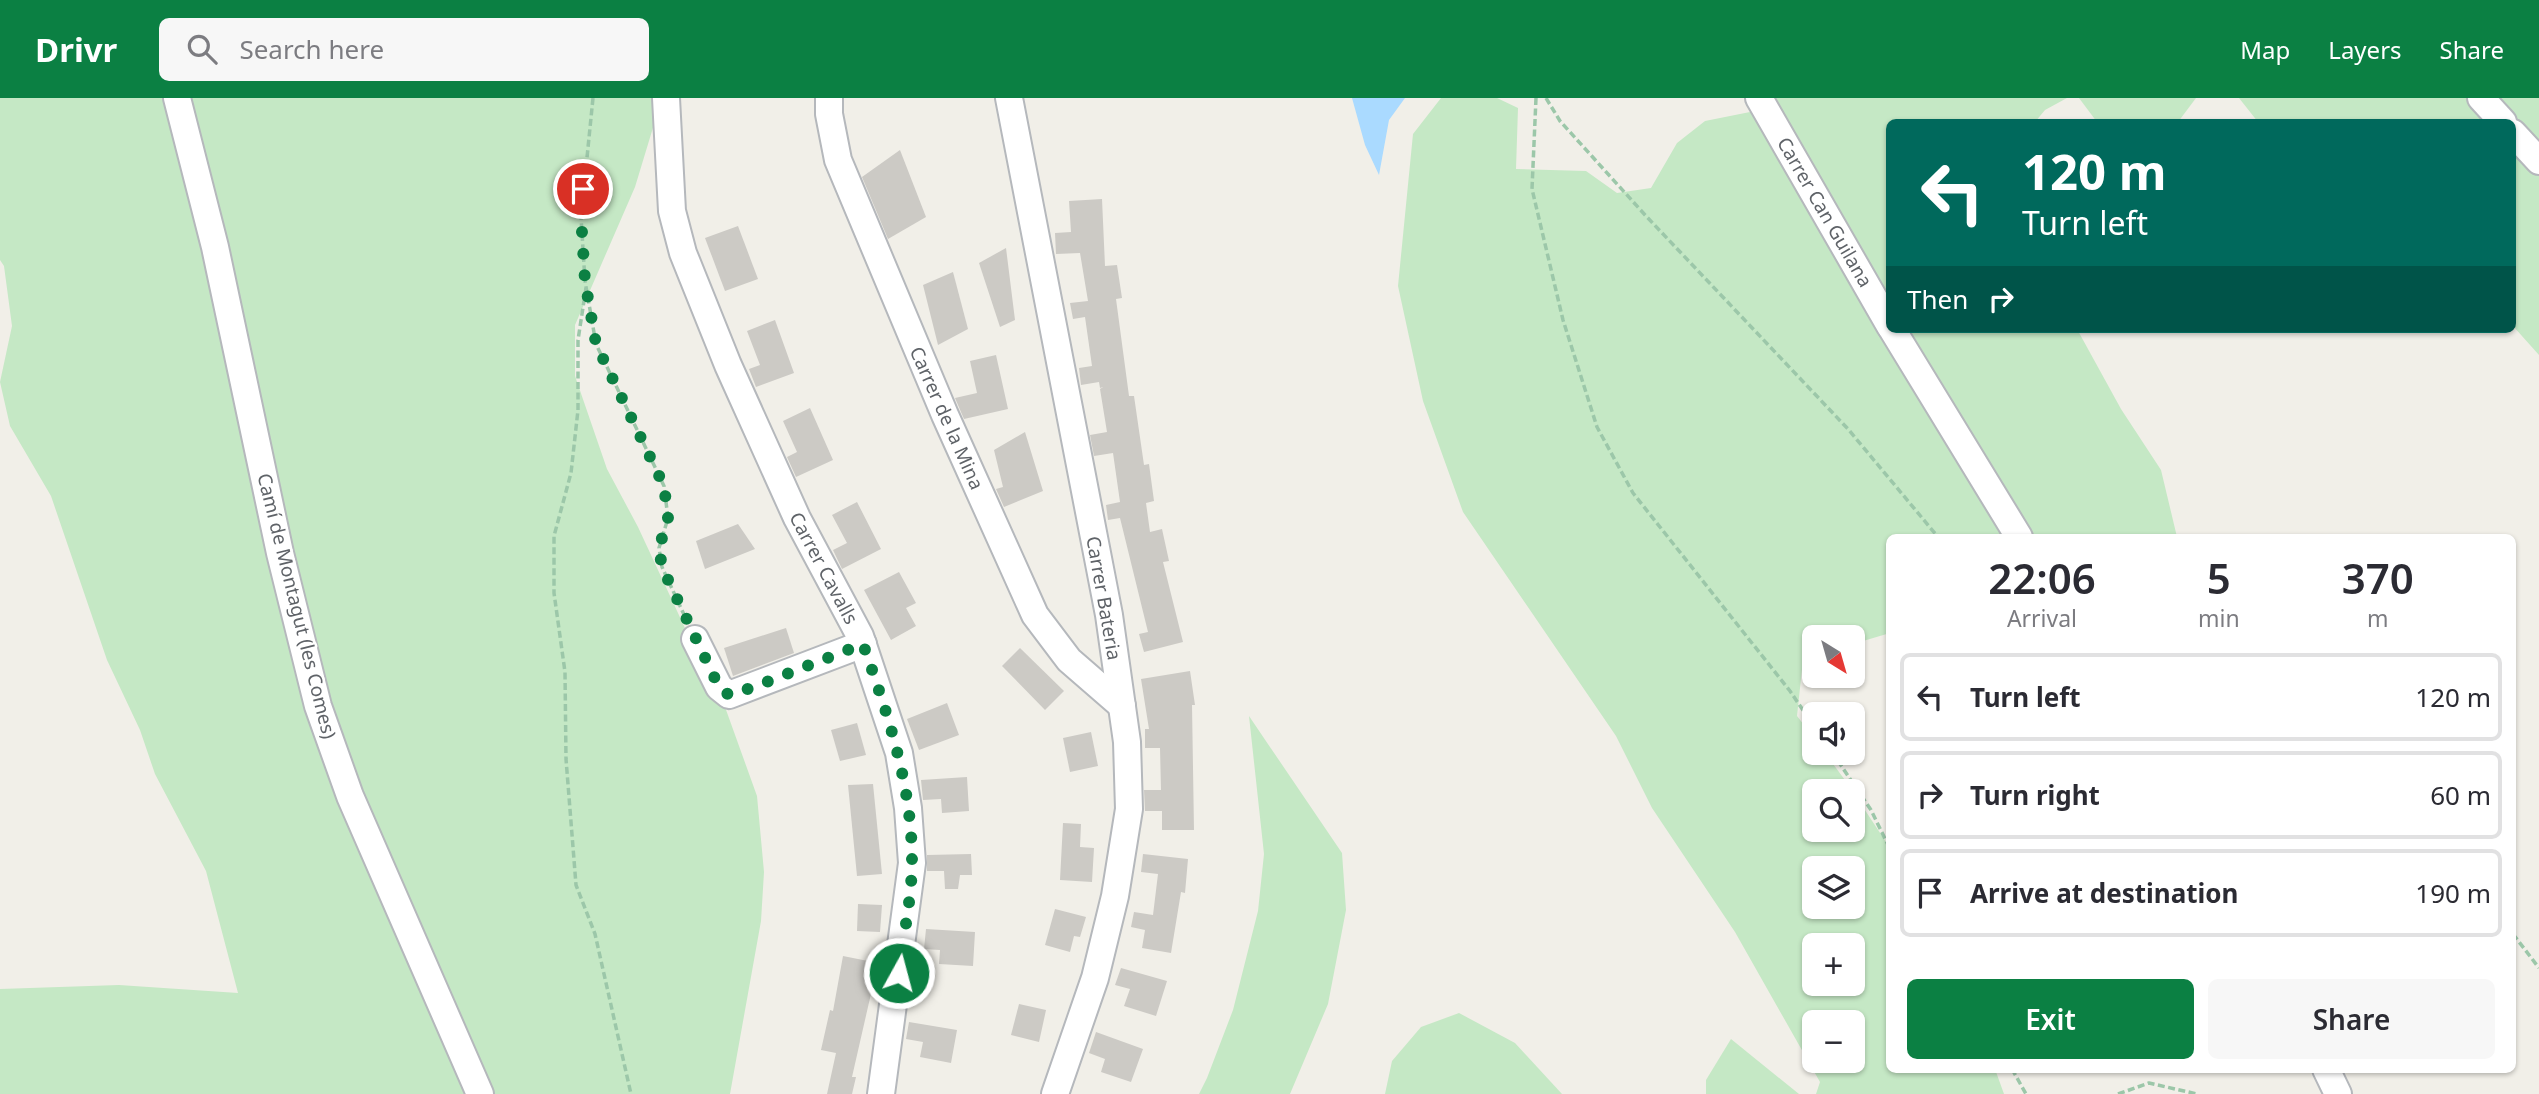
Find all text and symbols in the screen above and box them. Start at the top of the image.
search box [159,18,649,81]
text: Drivr [35,27,117,72]
icon: search [183,30,221,68]
text: Search here [239,31,384,67]
text: Map [2240,33,2290,66]
text: Layers [2328,33,2402,66]
text: Share [2440,33,2504,66]
street label: Carrer Can Guilana [1771,132,1879,292]
text: 120 m [2022,138,2167,204]
icon: left [1907,147,1998,238]
pin [553,159,613,219]
icon: arrive [564,170,602,208]
text: Turn left [2022,201,2148,244]
icon: right [1982,280,2020,318]
text: Then [1907,281,1968,317]
street label: Carrer de la Mina [904,342,990,494]
street label: Camí de Montagut (les Comes) [251,470,343,742]
street label: Carrer Cavalls [784,507,864,629]
street label: Carrer Bateria [1080,534,1128,662]
text: 22:06 [1988,549,2096,606]
text: 5 [2207,549,2231,606]
text: 370 [2342,549,2414,606]
text: Arrival [2007,602,2077,634]
text: min [2198,602,2240,634]
text: m [2367,602,2389,634]
north arrow [1802,625,1866,688]
map controls [1802,625,1865,1073]
icon: left [1911,678,1949,716]
text: Turn left [1970,679,2081,715]
text: 120 m [2415,679,2491,715]
button: sound [1802,702,1865,765]
icon: right [1911,776,1949,814]
text: Turn right [1970,777,2100,813]
text: 60 m [2430,777,2491,813]
button: search [1802,779,1865,842]
button: layers [1802,856,1865,919]
icon: arrive [1911,874,1949,912]
text: Arrive at destination [1970,875,2239,911]
text: 190 m [2415,875,2491,911]
button: + [1802,933,1865,996]
position arrow [862,936,936,1010]
button: Exit [1907,979,2194,1059]
button: Share [2208,979,2495,1059]
button: − [1802,1010,1865,1073]

